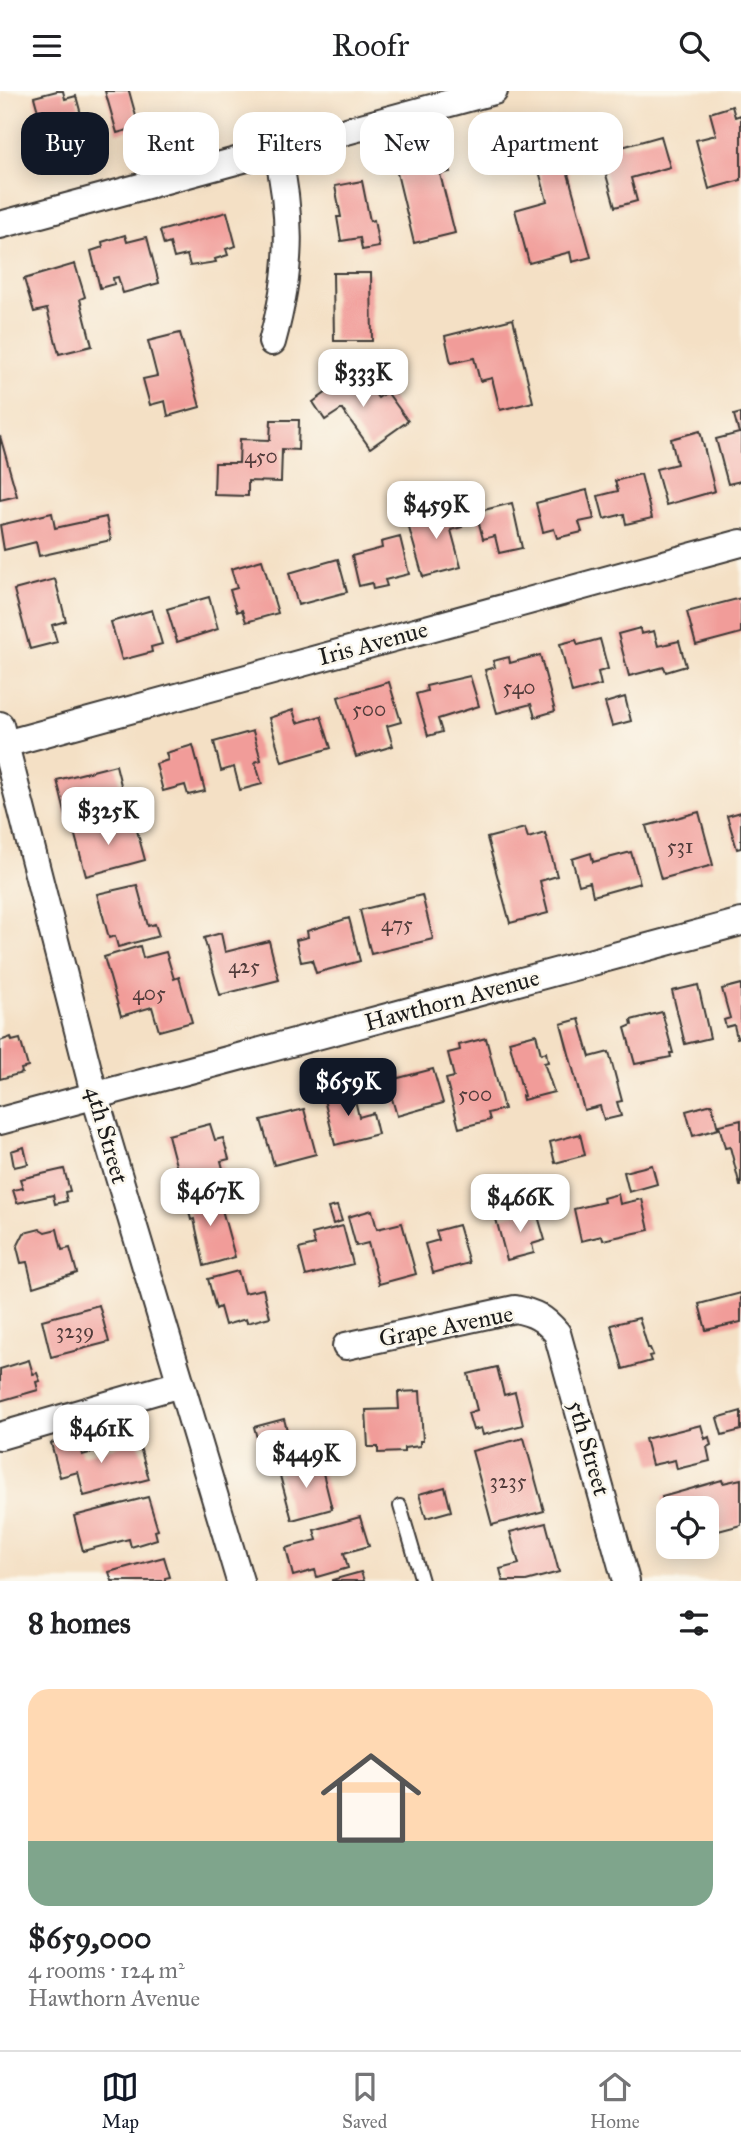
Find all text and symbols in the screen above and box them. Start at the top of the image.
text: Roofr [332,26,409,65]
icon: menu [28,27,66,65]
icon: search [675,27,713,65]
chip: Buy [21,112,109,175]
chip: Rent [123,112,219,175]
chip: Filters [233,112,346,175]
chip: New [360,112,454,175]
chip: Apartment [468,112,623,175]
pin: $333K [314,349,412,409]
text: $333K [334,358,392,386]
house number: 450 [244,443,278,469]
pin: $459K [387,482,485,541]
text: $459K [403,490,469,518]
street label: Iris Avenue [315,614,431,672]
house number: 540 [502,674,536,700]
house number: 500 [352,696,386,722]
pin: $325K [59,787,157,847]
text: $325K [77,796,139,824]
house number: 531 [667,833,693,859]
house number: 475 [381,911,413,937]
house number: 425 [228,953,260,979]
street label: Hawthorn Avenue [361,962,543,1038]
house number: 405 [132,980,166,1006]
pin: $659K [299,1059,397,1118]
text: $659K [316,1067,380,1095]
house number: 500 [458,1081,492,1107]
street label: 4th Street [79,1083,135,1188]
pin: $467K [161,1169,259,1228]
pin: $466K [471,1175,569,1234]
text: $467K [176,1177,244,1205]
text: $466K [487,1183,553,1211]
street label: Grape Avenue [376,1298,516,1354]
house number: 3239 [56,1318,94,1344]
street label: 5th Street [561,1397,617,1500]
pin: $461K [52,1405,150,1465]
text: $461K [69,1414,133,1442]
pin: $449K [257,1431,355,1490]
text: $449K [272,1439,340,1467]
house number: 3235 [490,1468,527,1494]
map controls [656,1496,719,1559]
button: locate [656,1496,719,1559]
icon: filters [675,1604,713,1642]
text: 8 homes [28,1605,131,1641]
icon: home [308,1735,434,1861]
text: $659,000 [28,1920,152,1956]
text: 4 rooms · 124 m² [28,1956,185,1984]
text: Hawthorn Avenue [28,1984,200,2012]
tab: Map [101,2068,139,2133]
tab: Saved [342,2068,387,2133]
tab: Home [590,2068,640,2133]

